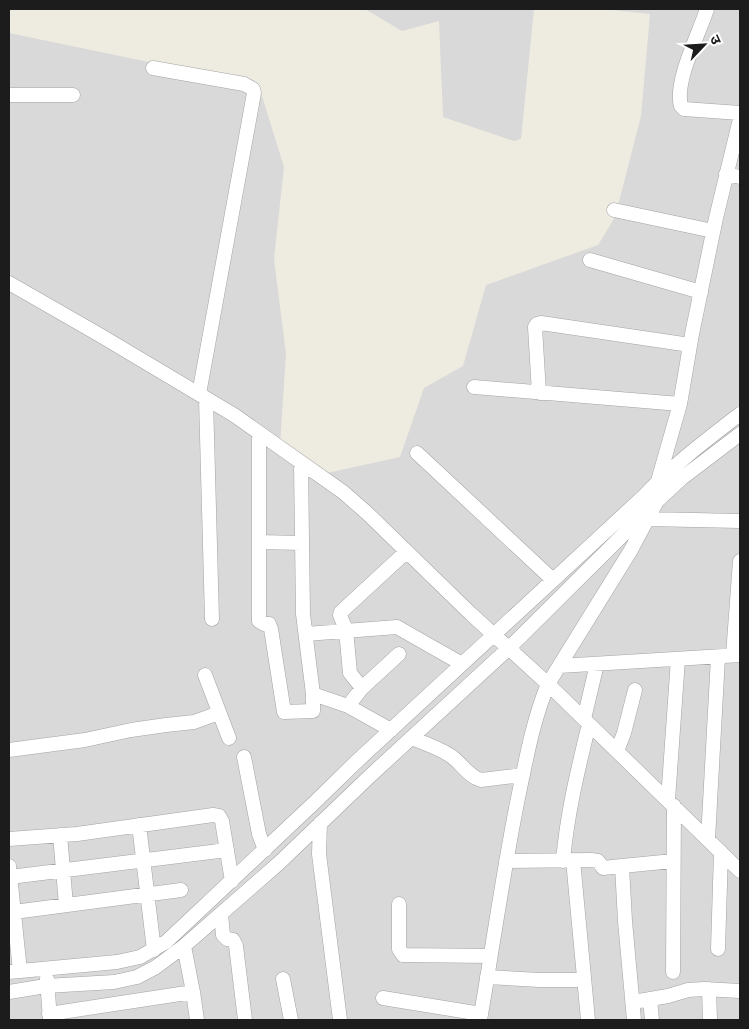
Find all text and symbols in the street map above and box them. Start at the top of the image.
north arrow [679,20,729,70]
text: उ [705,33,724,48]

